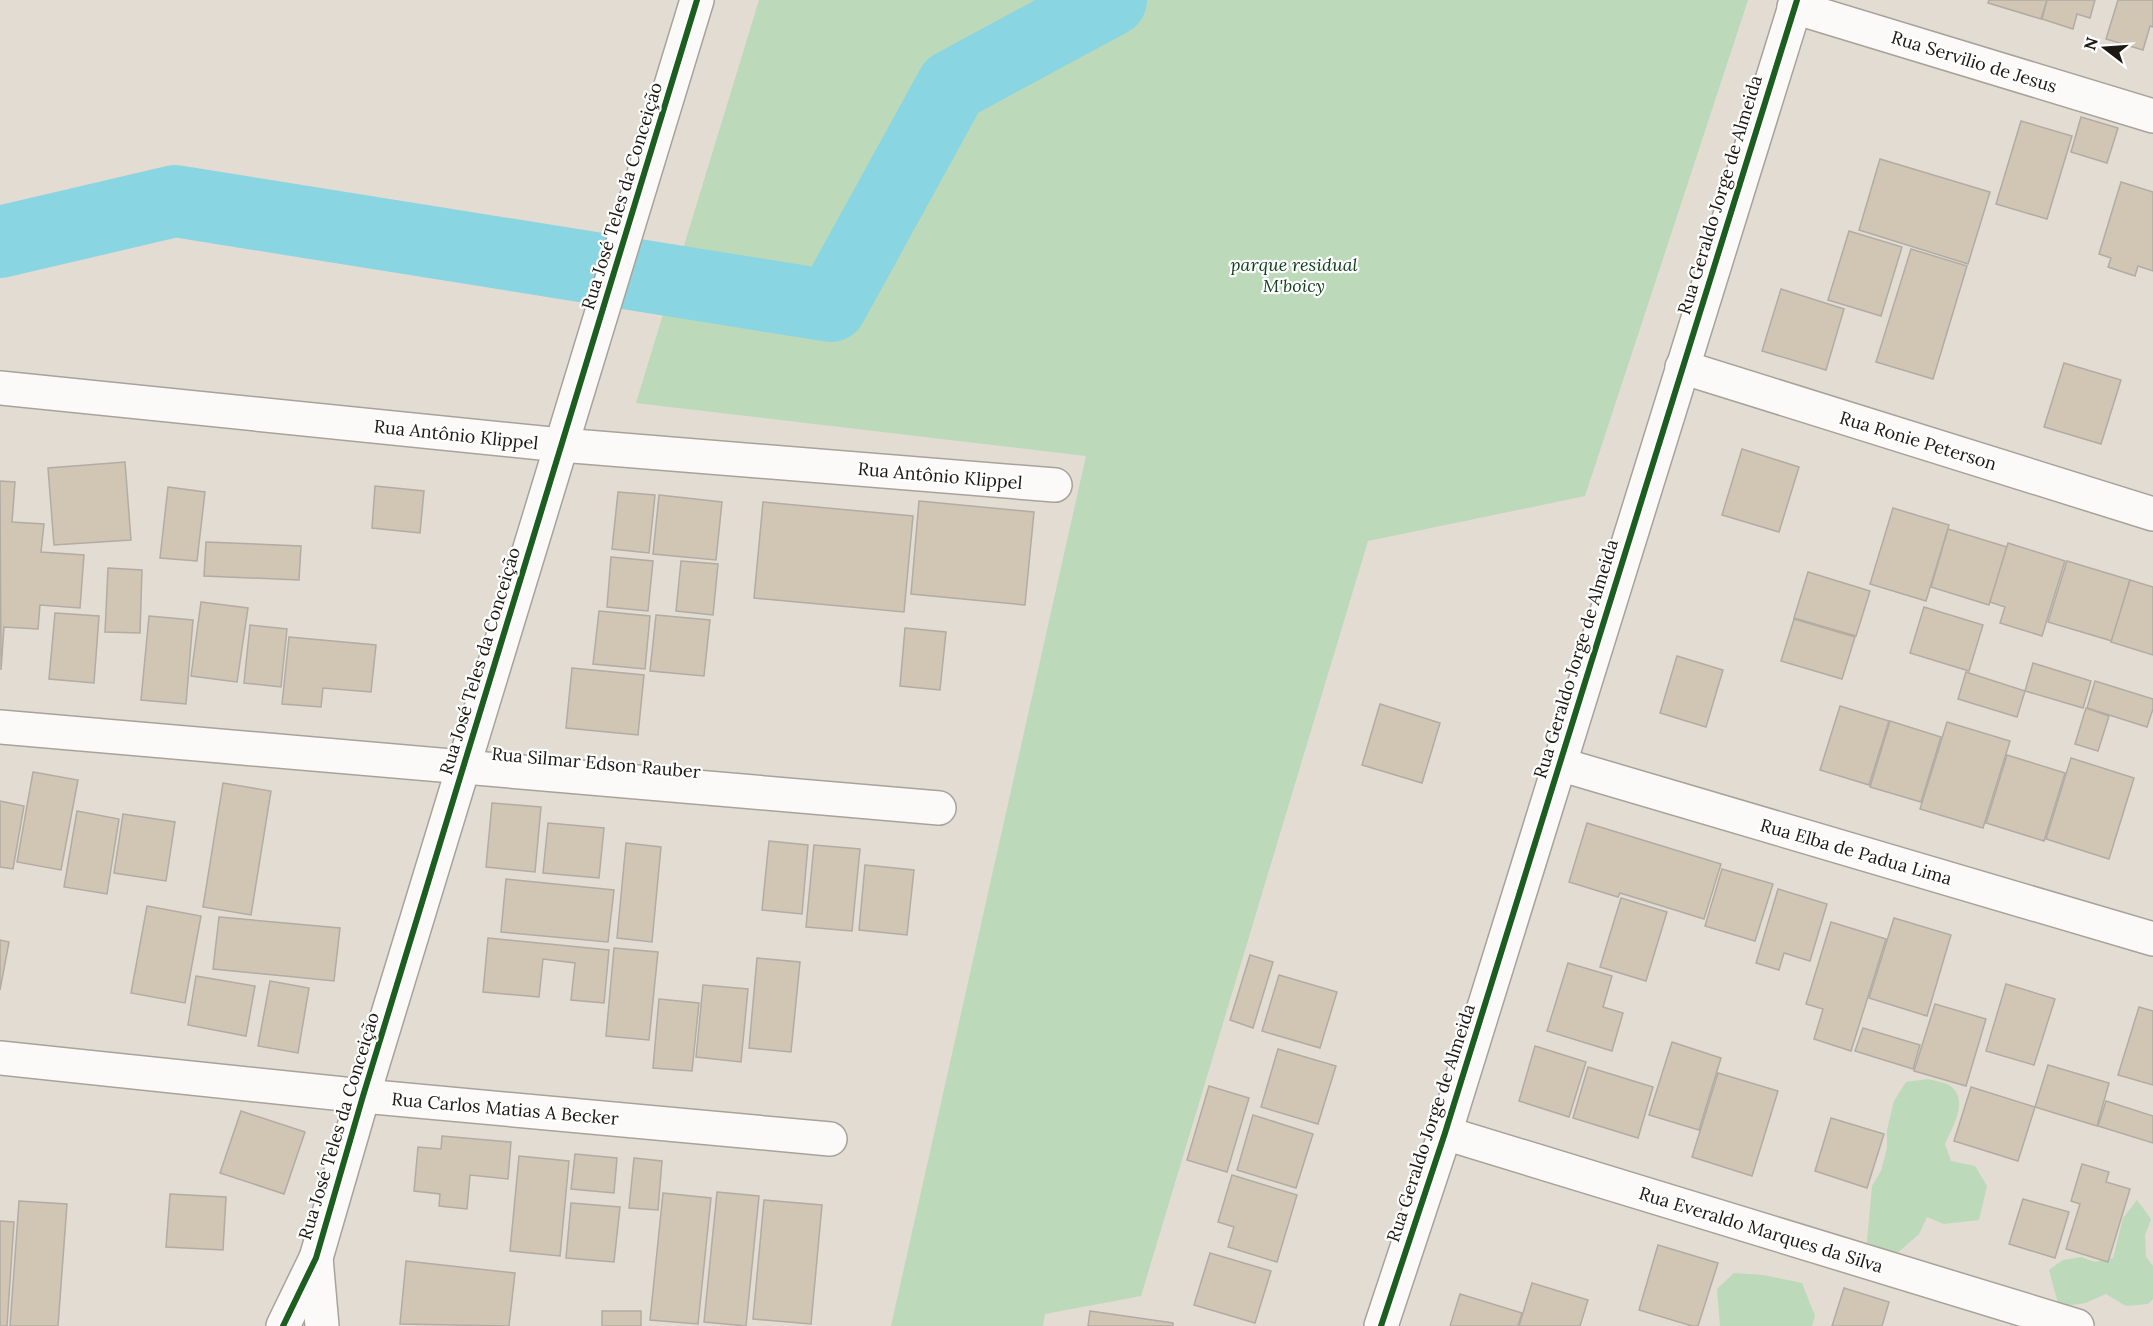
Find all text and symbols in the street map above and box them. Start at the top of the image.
north arrow [2075,18,2135,78]
street label: Rua Servilio de Jesus [1888,25,2060,98]
text: N [2079,35,2102,52]
street label: Rua Geraldo Jorge de Almeida [1672,72,1767,317]
street label: Rua José Teles da Conceição [576,79,667,312]
park label: parque residual M'boicy [1230,253,1358,297]
street label: Rua Ronie Peterson [1837,406,1999,475]
street label: Rua Antônio Klippel [373,414,540,455]
street label: Rua Antônio Klippel [857,457,1023,494]
street label: Rua Geraldo Jorge de Almeida [1528,536,1623,781]
street label: Rua José Teles da Conceição [434,544,525,777]
street label: Rua Silmar Edson Rauber [491,742,702,783]
street label: Rua Elba de Padua Lima [1758,813,1955,890]
street label: Rua Geraldo Jorge de Almeida [1381,1001,1480,1245]
street label: Rua José Teles da Conceição [293,1009,384,1242]
street label: Rua Carlos Matias A Becker [391,1087,620,1130]
street label: Rua Everaldo Marques da Silva [1636,1181,1886,1278]

